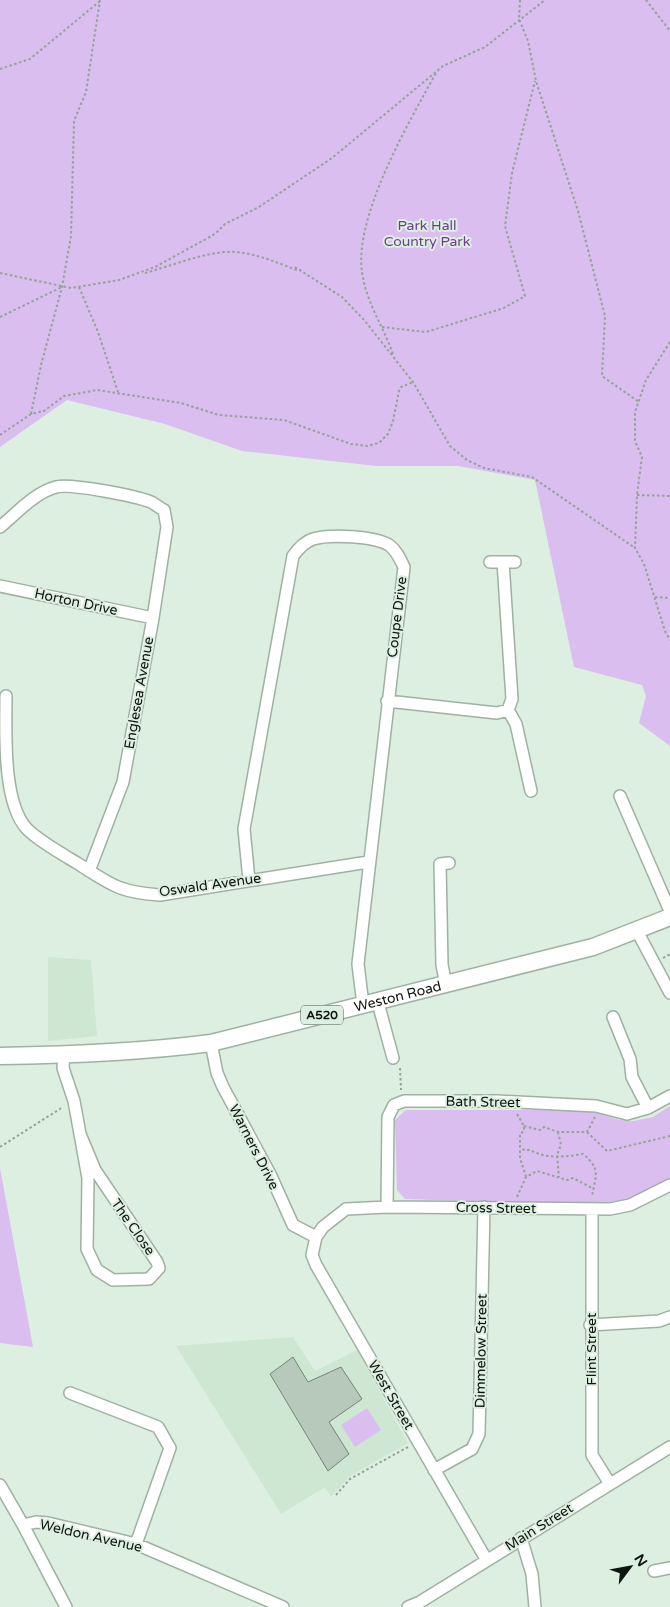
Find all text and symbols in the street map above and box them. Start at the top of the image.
park label: Park Hall Country Park [384,217,471,250]
street label: Coupe Drive [384,575,410,658]
street label: Horton Drive [33,585,119,619]
street label: Englesea Avenue [121,635,157,751]
street label: Oswald Avenue [158,869,262,901]
street label: Weston Road [352,977,443,1015]
road number: A520 [301,1006,343,1024]
street label: Bath Street [445,1093,521,1111]
street label: Warners Drive [225,1101,283,1193]
street label: The Close [107,1196,159,1259]
street label: Cross Street [456,1199,537,1217]
street label: Dimmelow Street [472,1293,491,1408]
street label: Flint Street [583,1312,600,1385]
street label: West Street [364,1357,418,1433]
street label: Main Street [502,1499,577,1555]
street label: Weldon Avenue [38,1516,144,1556]
north arrow [605,1542,655,1592]
text: N [630,1551,651,1570]

